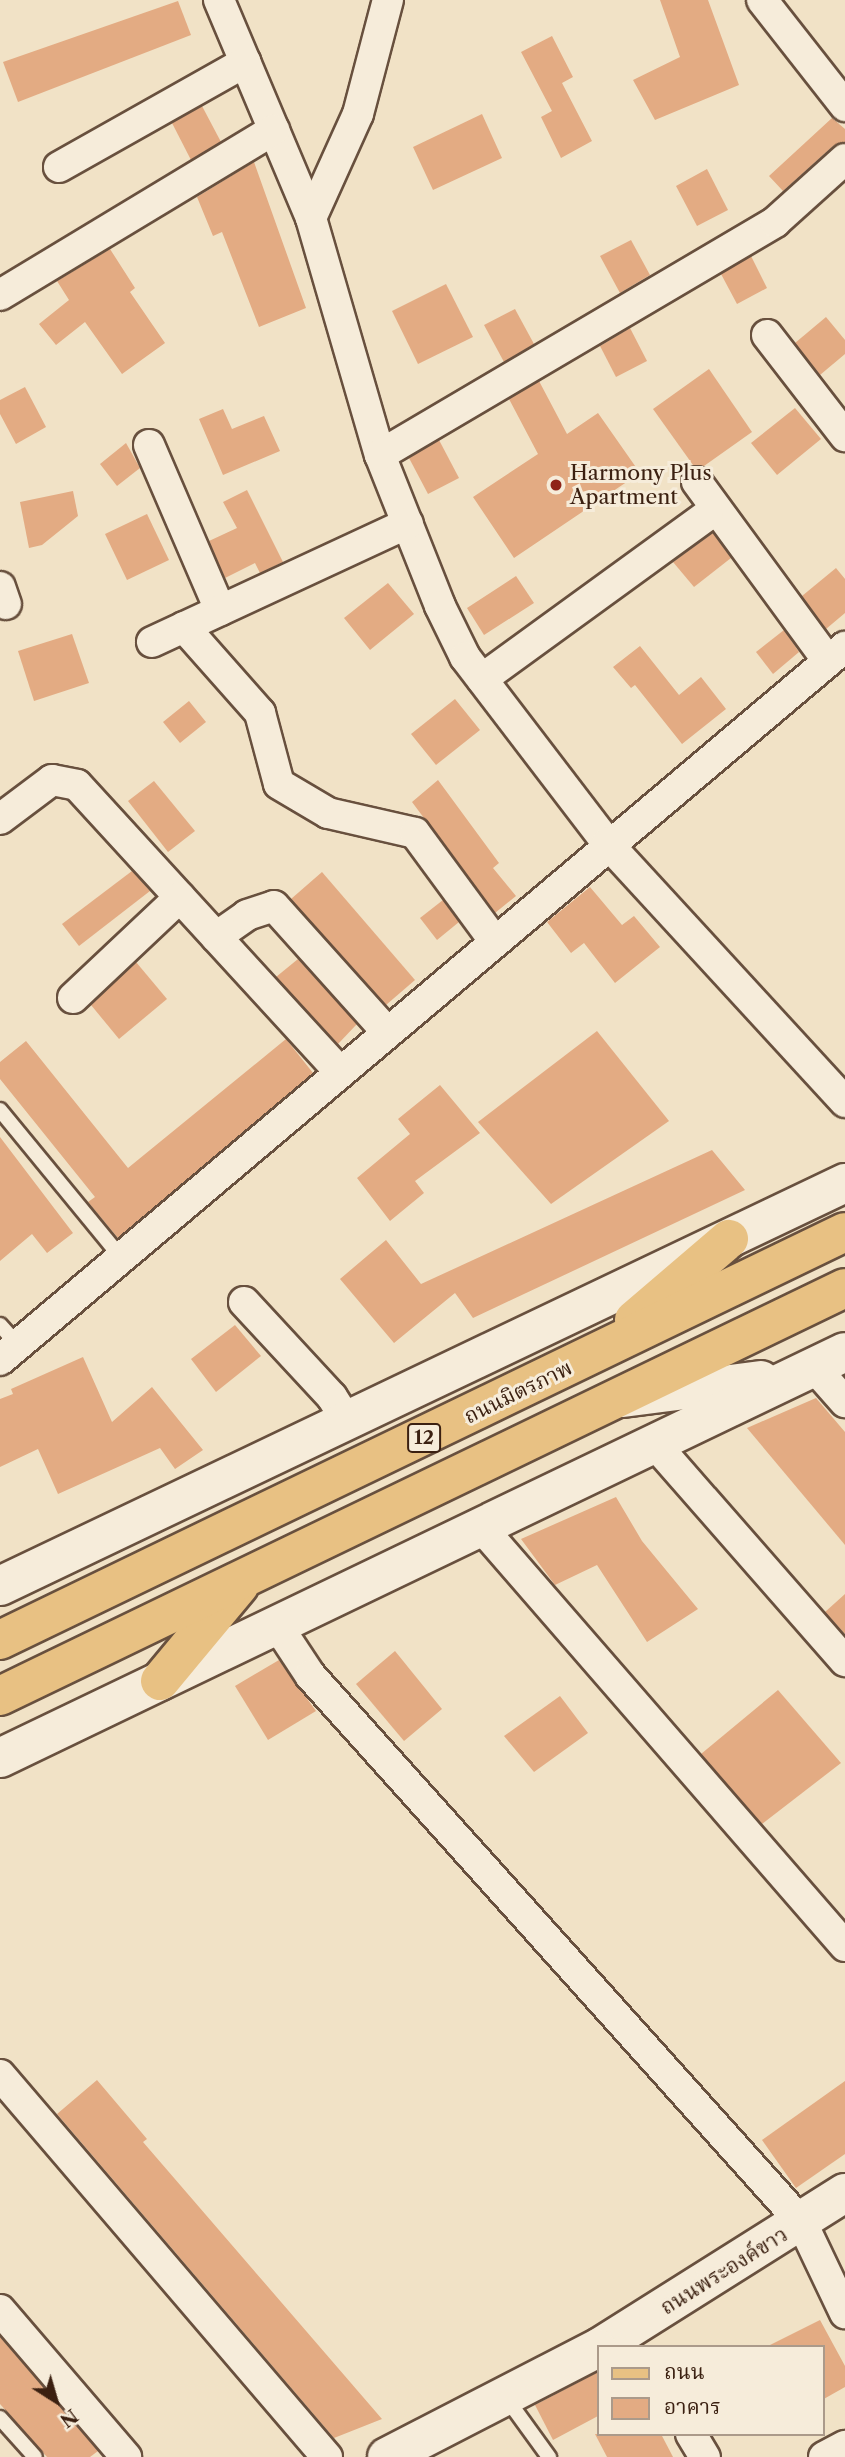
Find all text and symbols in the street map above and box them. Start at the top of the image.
place label: Harmony Plus Apartment [570,460,712,510]
marker: Harmony Plus Apartment [548,477,564,493]
street label: ถนนมิตรภาพ [460,1355,576,1429]
road number: 12 [406,1422,442,1454]
street label: ถนนพระองค์ขาว [656,2222,792,2320]
legend [596,2345,824,2436]
text: ถนน [664,2359,705,2384]
north arrow [21,2366,91,2436]
text: อาคาร [664,2394,721,2419]
text: N [55,2404,82,2432]

